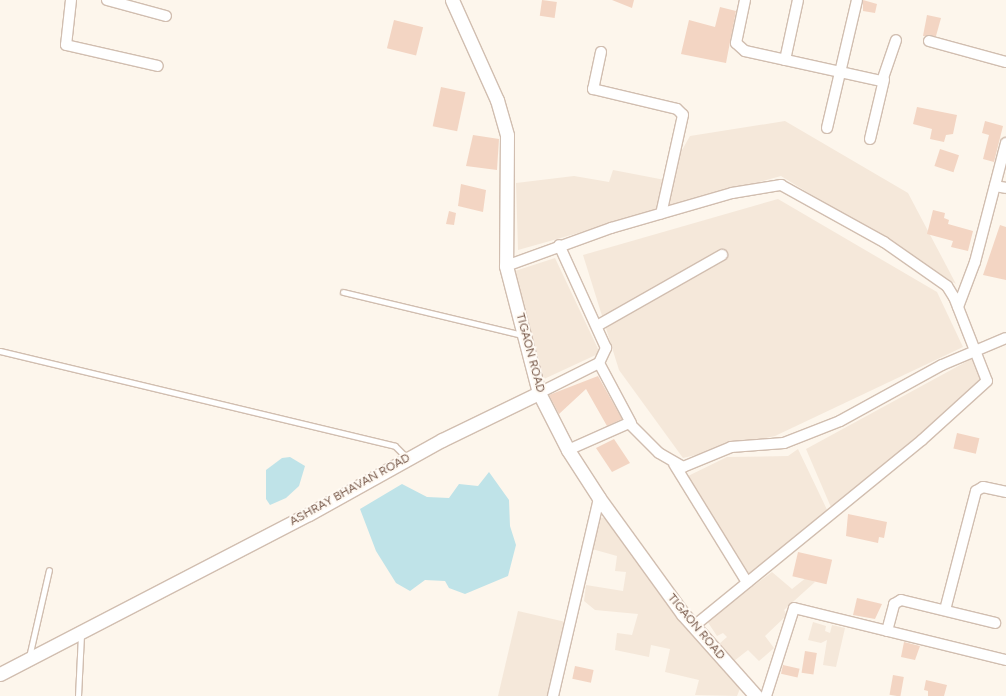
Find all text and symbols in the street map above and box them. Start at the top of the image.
street label: TIGAON ROAD [512,312,548,394]
street label: ASHRAY BHAVAN ROAD [287,451,413,529]
street label: TIGAON ROAD [664,591,728,663]

